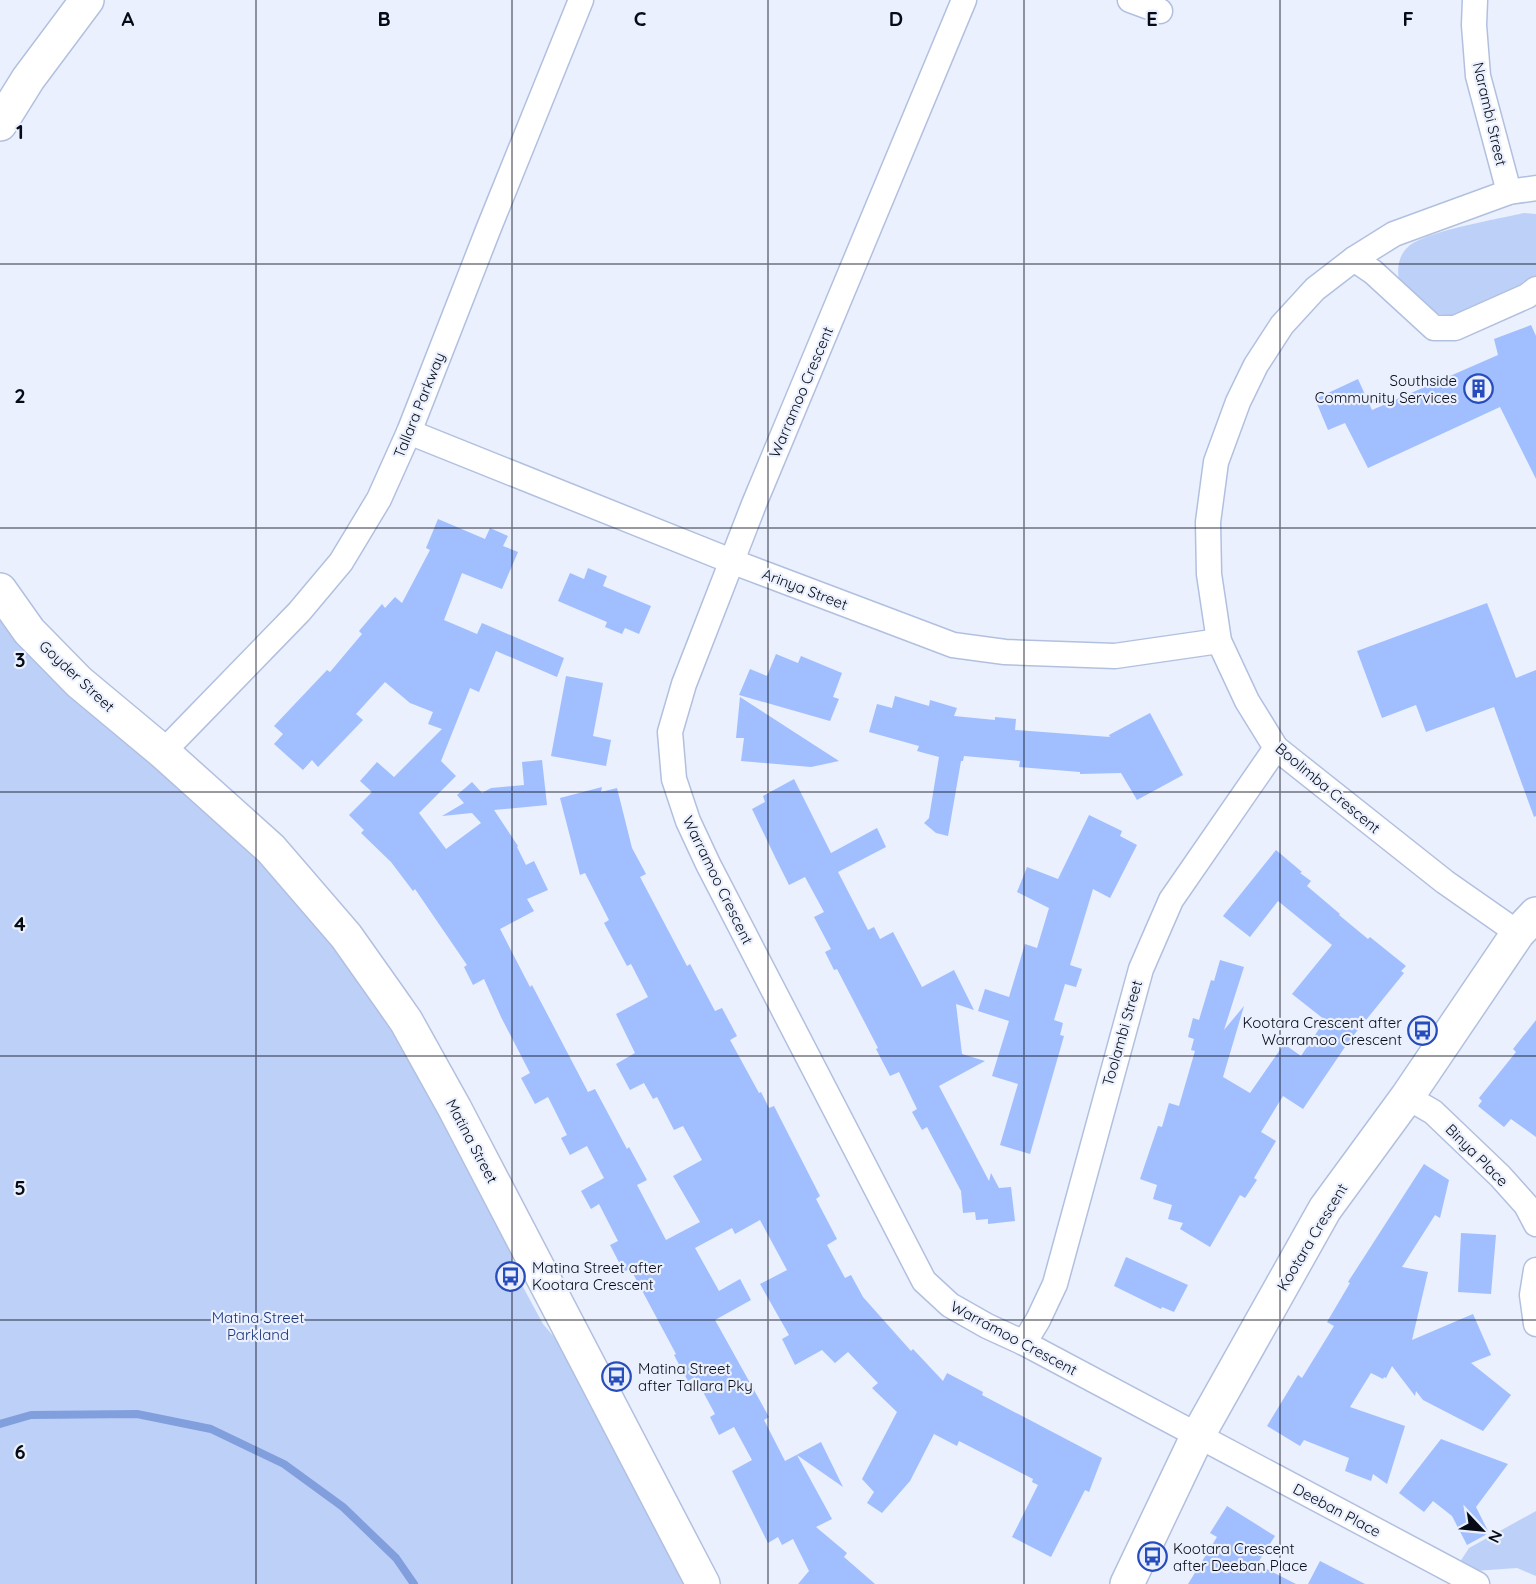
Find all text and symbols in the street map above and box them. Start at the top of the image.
text: A [122,6,135,31]
text: B [377,6,391,31]
text: C [634,6,647,31]
text: D [889,6,903,31]
text: E [1146,6,1158,31]
text: F [1402,6,1414,31]
street label: Narambi Street [1469,60,1511,168]
text: 1 [16,119,24,144]
street label: Warramoo Crescent [765,324,837,460]
street label: Tallara Parkway [389,349,449,461]
place label: Southside Community Services [1315,371,1457,407]
building icon: Southside Community Services [1462,373,1494,405]
text: 2 [14,383,26,408]
street label: Arinya Street [760,564,850,614]
street label: Goyder Street [35,636,119,716]
text: 3 [15,647,25,672]
street label: Boolimba Crescent [1272,739,1384,837]
street label: Warramoo Crescent [679,813,757,947]
text: 4 [14,911,26,936]
street label: Toolambi Street [1098,978,1146,1088]
place label: Kootara Crescent after Warramoo Crescent [1242,1013,1402,1049]
bus stop icon: Kootara Crescent after Warramoo Crescent [1407,1015,1439,1047]
street label: Matina Street [442,1096,502,1186]
street label: Binya Place [1442,1120,1512,1190]
text: 5 [14,1175,26,1200]
street label: Kootara Crescent [1273,1180,1351,1294]
place label: Matina Street after Kootara Crescent [532,1258,663,1294]
bus stop icon: Matina Street after Kootara Crescent [495,1260,527,1292]
street label: Warramoo Crescent [947,1297,1081,1379]
park label: Matina Street Parkland [212,1308,304,1344]
place label: Matina Street after Tallara Pky [638,1359,753,1395]
bus stop icon: Matina Street after Tallara Pky [601,1361,633,1393]
text: 6 [14,1439,26,1464]
street label: Deeban Place [1290,1479,1384,1541]
north arrow [1452,1500,1512,1560]
text: N [1484,1527,1507,1546]
place label: Kootara Crescent after Deeban Place [1173,1539,1307,1575]
bus stop icon: Kootara Crescent after Deeban Place [1136,1541,1168,1573]

